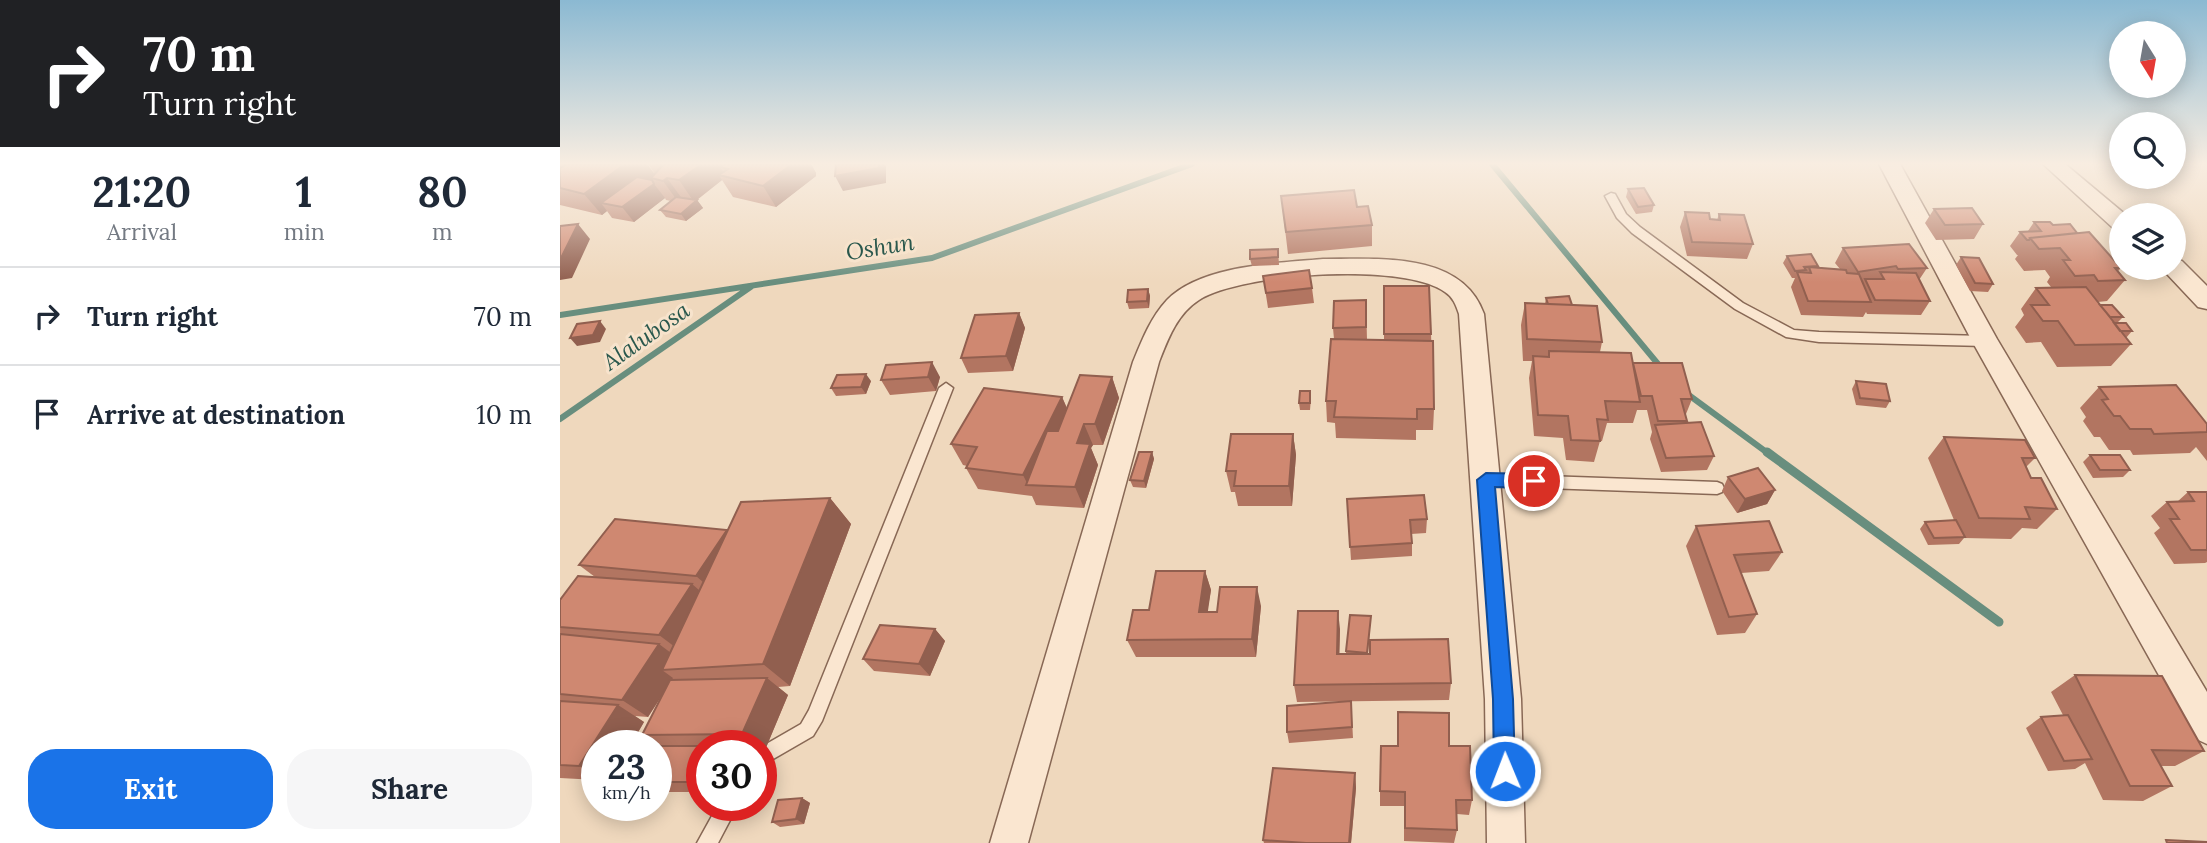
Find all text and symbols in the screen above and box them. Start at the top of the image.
north arrow [2109,21,2186,98]
map controls [2109,21,2186,280]
text: 70 m [143,22,255,84]
icon: right [28,28,119,119]
text: Turn right [143,83,296,124]
button: search [2109,112,2186,189]
text: 21:20 [92,165,191,219]
text: 1 [296,165,313,219]
text: 80 [417,165,468,219]
button: layers [2109,203,2186,280]
text: Arrival [107,217,177,246]
text: min [284,217,325,246]
text: m [432,217,453,246]
water label: Oshun [844,227,916,266]
water label: Alalubosa [596,295,695,377]
icon: right [28,297,66,335]
text: Turn right [87,300,218,333]
text: 70 m [474,300,532,333]
icon: arrive [28,395,66,433]
text: Arrive at destination [87,398,345,431]
text: 10 m [476,398,532,431]
pin [1504,451,1564,511]
icon: arrive [1515,462,1553,500]
speed limit sign: 30 [686,730,777,821]
position arrow [1468,734,1542,808]
text: 23 [607,744,646,789]
button: Exit [28,749,273,829]
button: Share [287,749,532,829]
text: km/h [602,781,651,804]

